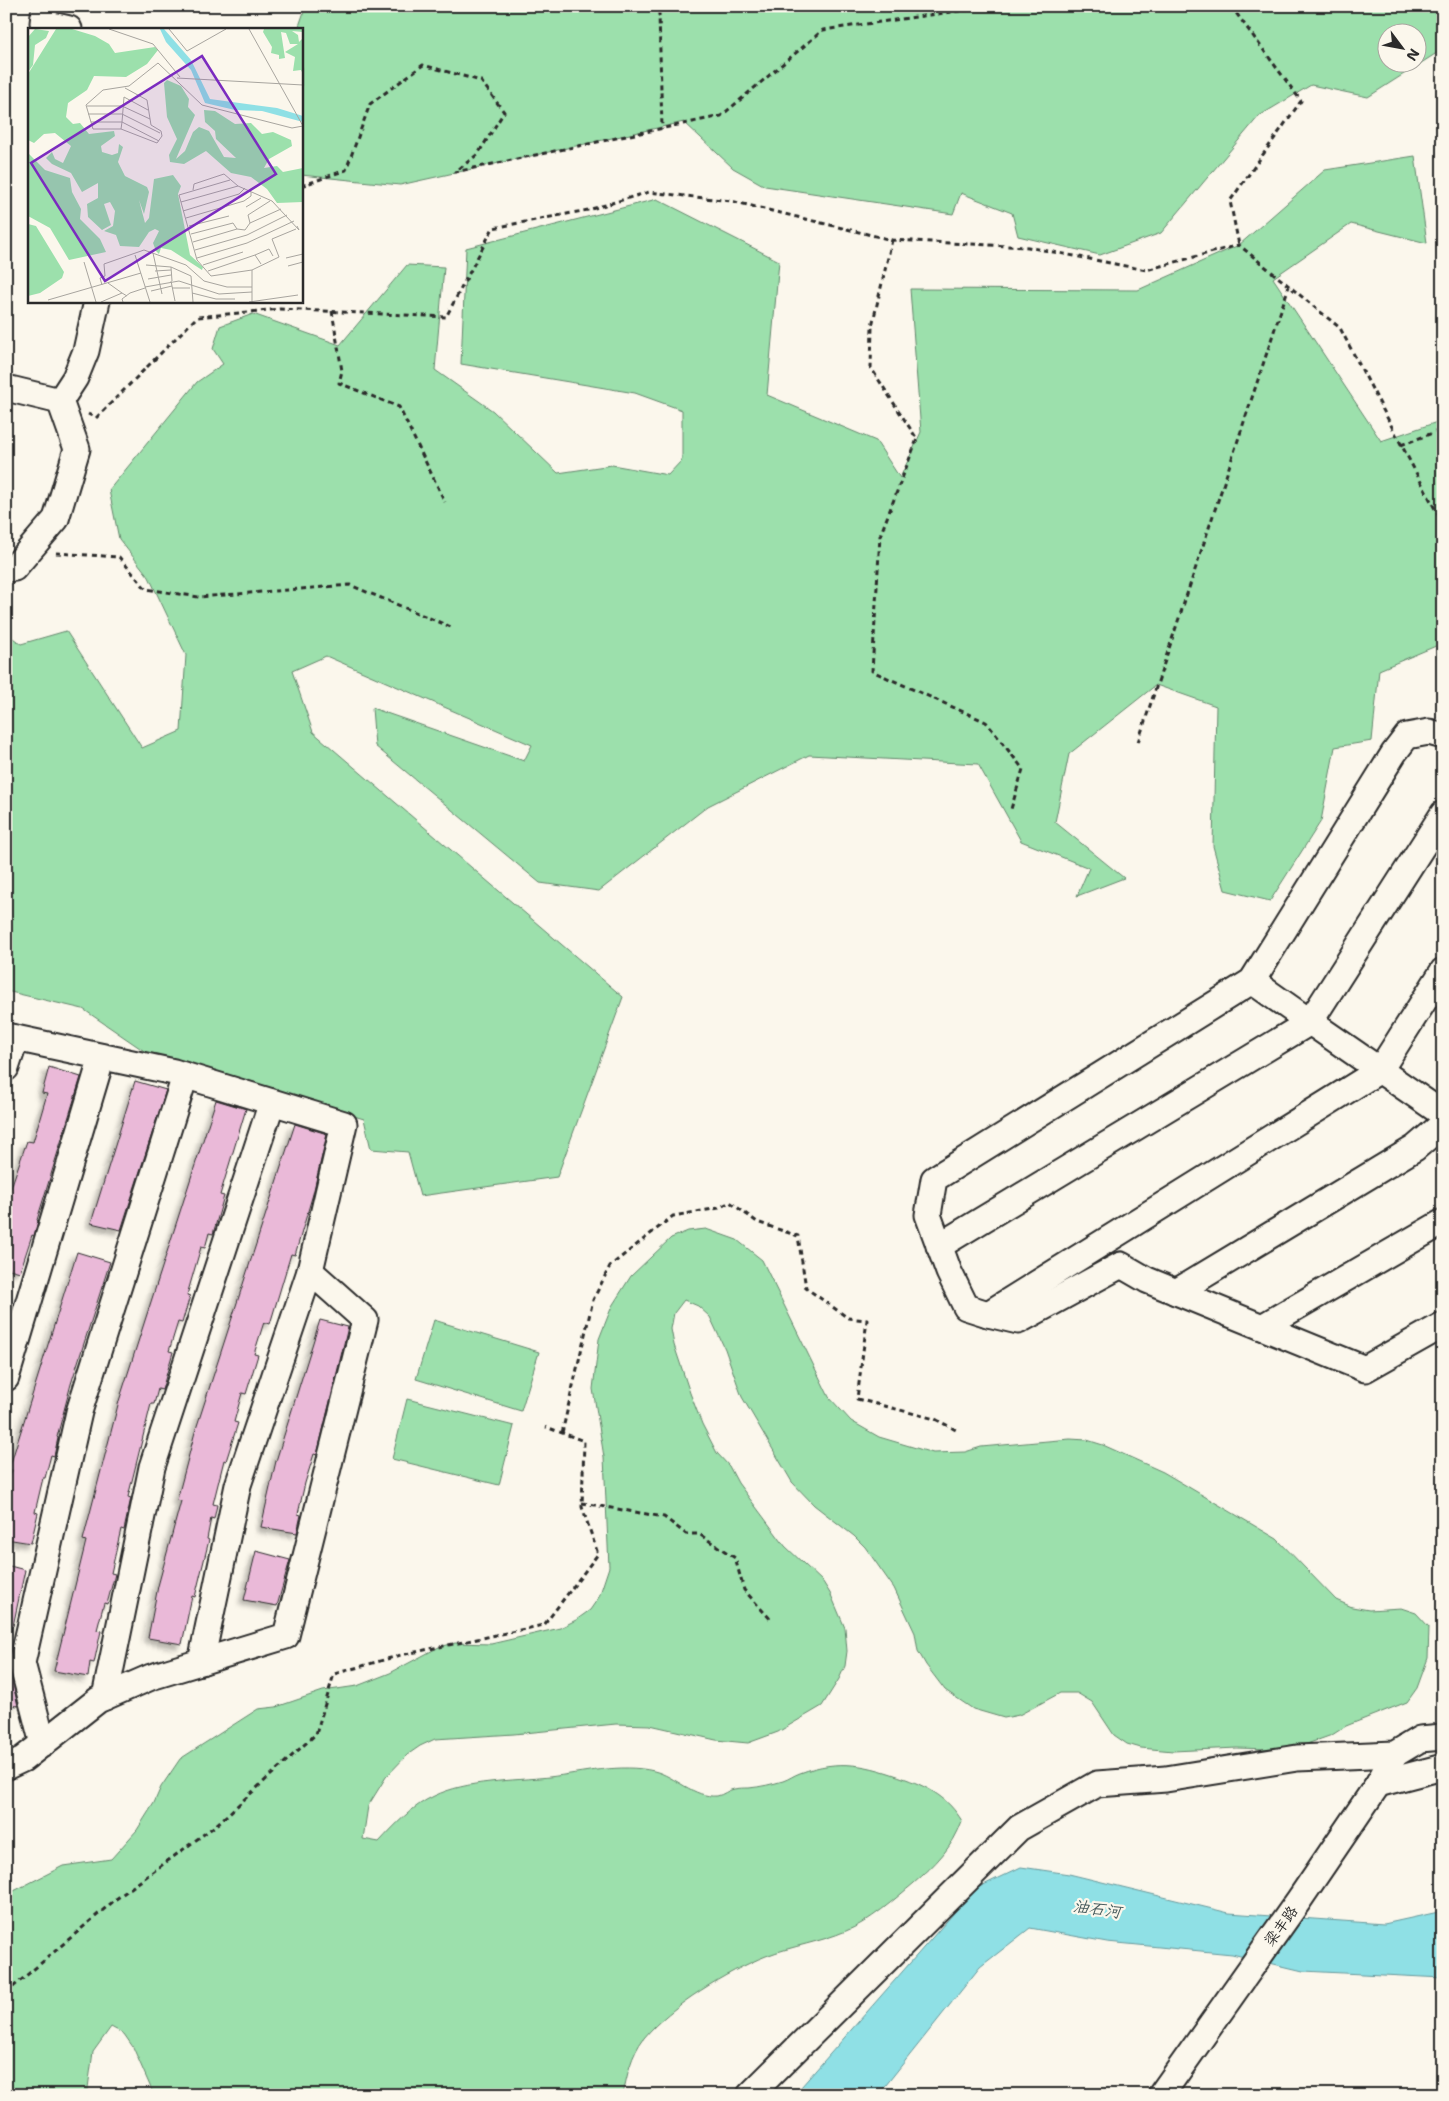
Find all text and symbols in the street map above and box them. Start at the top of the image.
north arrow [1376,22,1426,72]
inset map [28,28,302,302]
text: N [1402,45,1424,64]
water label: 油石河 [1072,1895,1125,1923]
street label: 梁丰路 [1260,1902,1302,1950]

